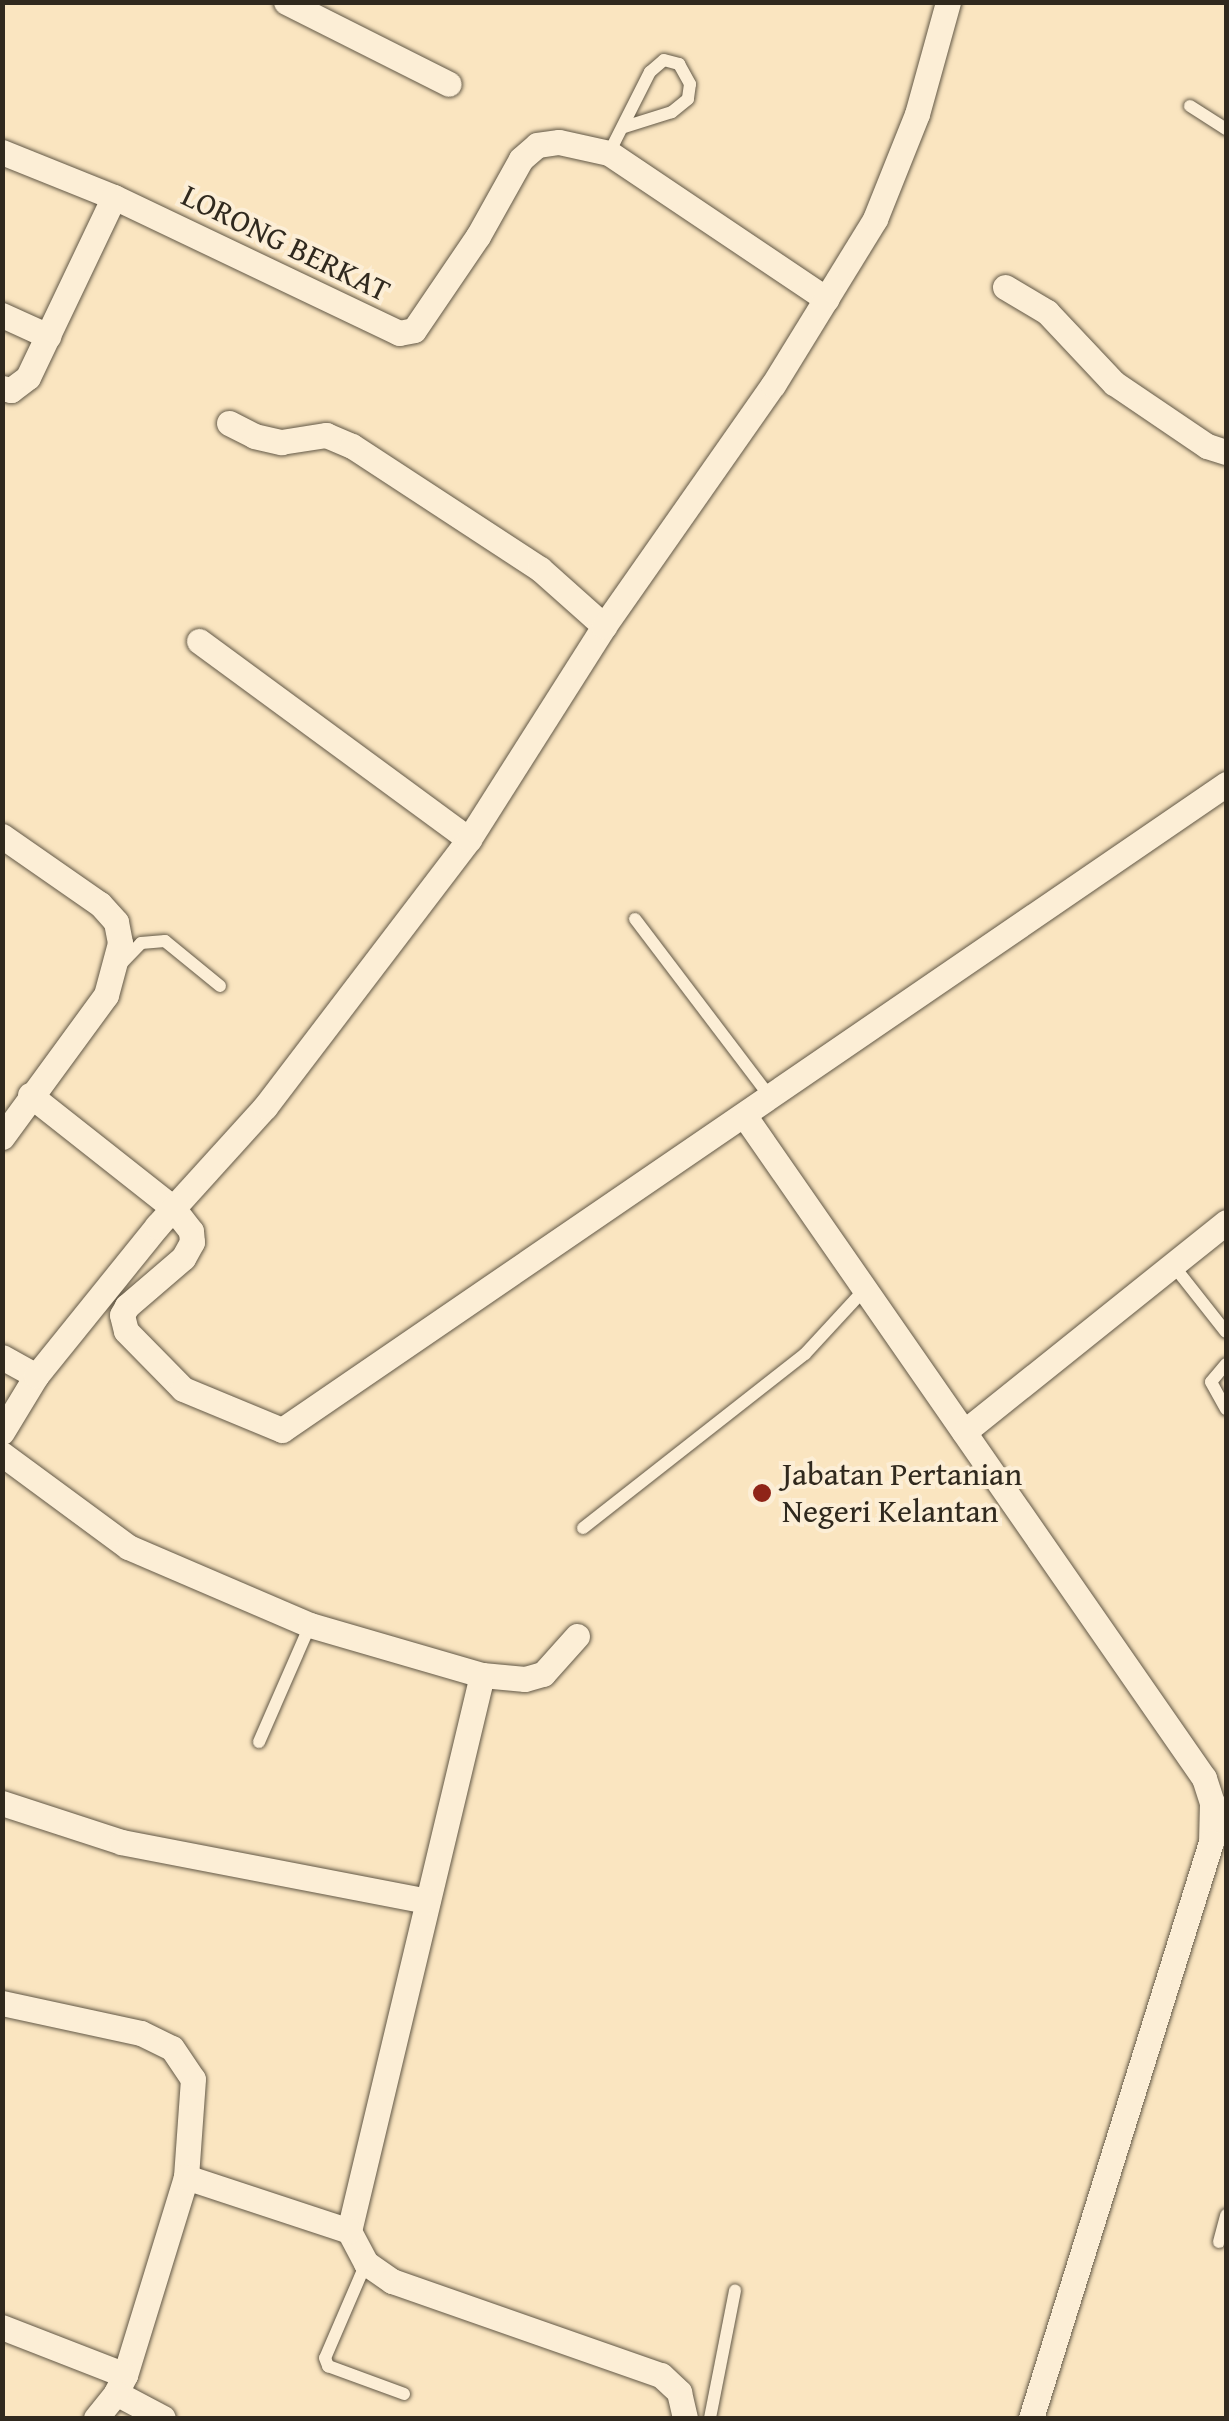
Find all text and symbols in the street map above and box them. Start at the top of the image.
street label: LORONG BERKAT [175,176,397,310]
place label: Jabatan Pertanian Negeri Kelantan [782,1456,1022,1531]
marker: Jabatan Pertanian Negeri Kelantan [751,1482,773,1504]

